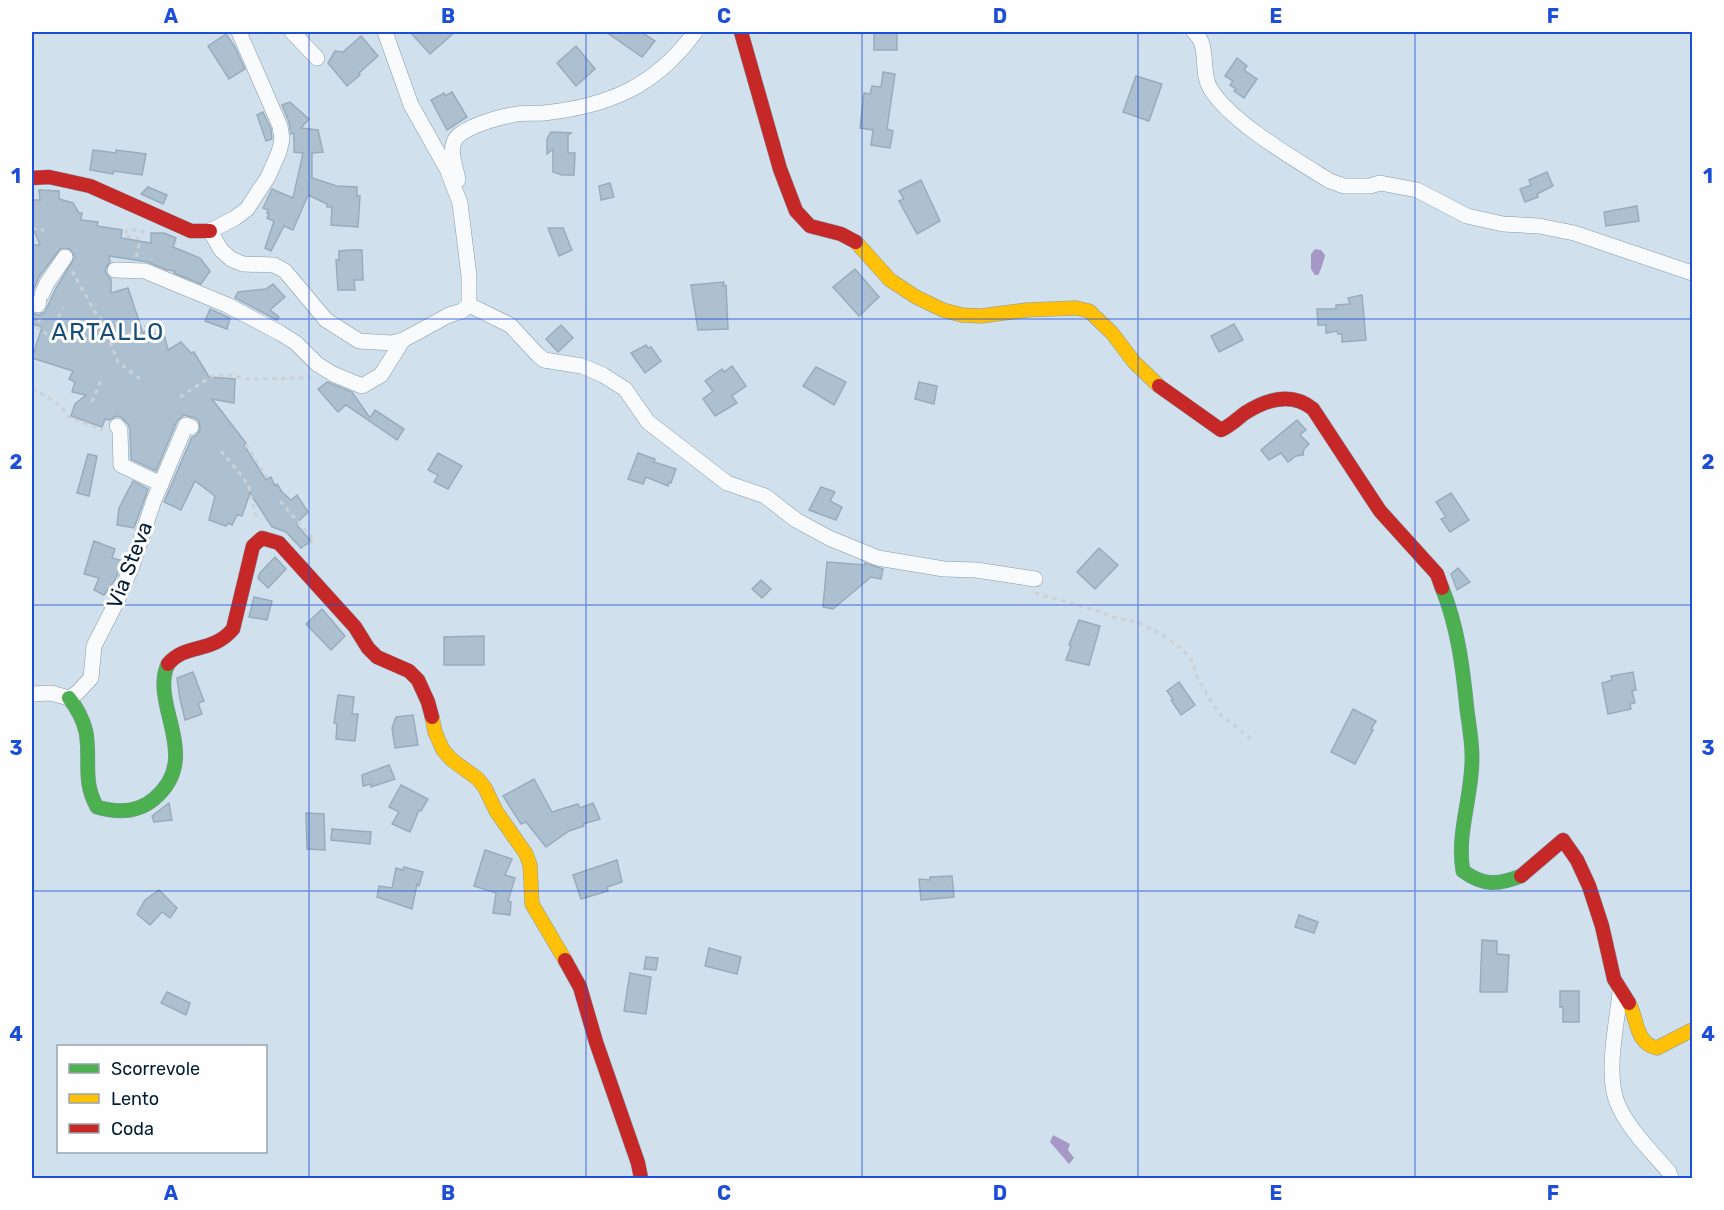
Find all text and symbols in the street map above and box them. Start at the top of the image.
text: A [164,4,179,28]
text: B [441,4,455,28]
text: C [717,4,731,28]
text: D [993,4,1007,28]
text: E [1270,4,1282,28]
text: F [1547,4,1559,28]
text: 1 [11,164,21,188]
text: 1 [1703,164,1713,188]
district label: ARTALLO [51,318,165,346]
text: 2 [10,450,23,474]
text: 2 [1702,450,1715,474]
street label: Via Steva [101,518,157,612]
text: 3 [9,736,23,760]
text: 3 [1701,736,1715,760]
text: 4 [9,1022,23,1046]
text: 4 [1701,1022,1715,1046]
legend [57,1045,267,1153]
text: Scorrevole [111,1058,200,1080]
text: Lento [111,1088,159,1110]
text: Coda [111,1118,154,1140]
text: A [164,1181,179,1205]
text: B [441,1181,455,1205]
text: C [717,1181,731,1205]
text: D [993,1181,1007,1205]
text: E [1270,1181,1282,1205]
text: F [1547,1181,1559,1205]

